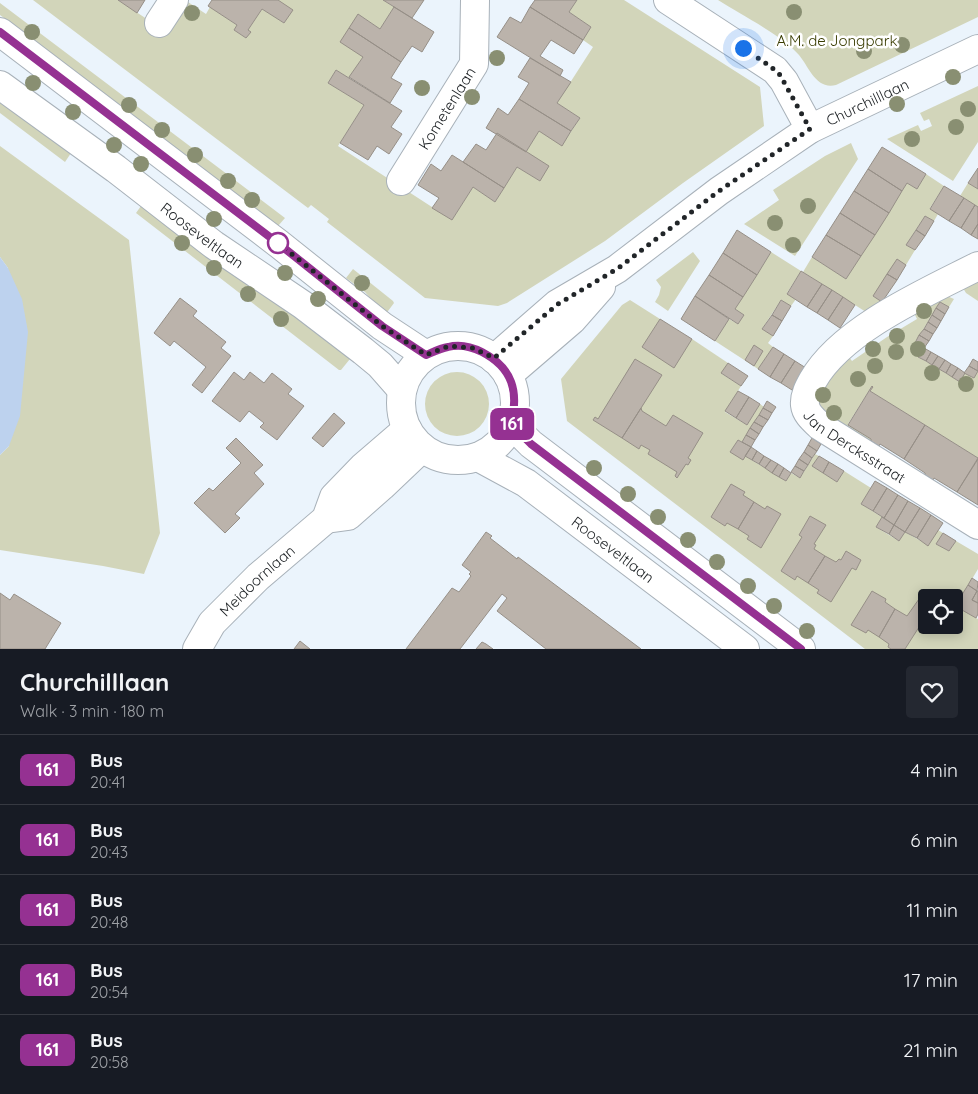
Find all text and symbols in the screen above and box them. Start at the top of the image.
park label: A.M. de Jongpark [777,31,897,50]
your location [731,36,756,61]
street label: Kometenlaan [414,63,479,153]
street label: Churchilllaan [823,74,912,130]
street label: Rooseveltlaan [157,198,248,272]
unlabelled marker [267,232,289,254]
street label: Jan Dercksstraat [799,406,909,487]
line badge: 161 [483,408,541,440]
text: 161 [500,412,524,435]
street label: Rooseveltlaan [568,512,658,587]
street label: Meidoornlaan [215,541,298,620]
map controls [918,589,963,634]
button: locate [918,589,963,634]
button: heart [906,666,958,718]
text: Churchilllaan [20,667,169,697]
text: Walk · 3 min · 180 m [20,701,164,721]
text: Bus [90,748,123,772]
text: 161 [36,758,59,781]
text: 4 min [910,758,958,782]
text: 20:41 [90,772,126,792]
text: Bus [90,818,123,842]
text: 161 [36,828,59,851]
text: 6 min [910,828,958,852]
text: 20:43 [90,842,128,862]
text: Bus [90,888,123,912]
text: 161 [36,898,59,921]
text: 11 min [906,898,958,922]
text: 20:48 [90,912,128,932]
text: Bus [90,958,123,982]
text: 161 [36,968,59,991]
text: 17 min [904,968,958,992]
text: 20:54 [90,982,129,1002]
text: Bus [90,1028,123,1052]
text: 161 [36,1038,59,1061]
text: 21 min [903,1038,958,1062]
text: 20:58 [90,1052,129,1072]

